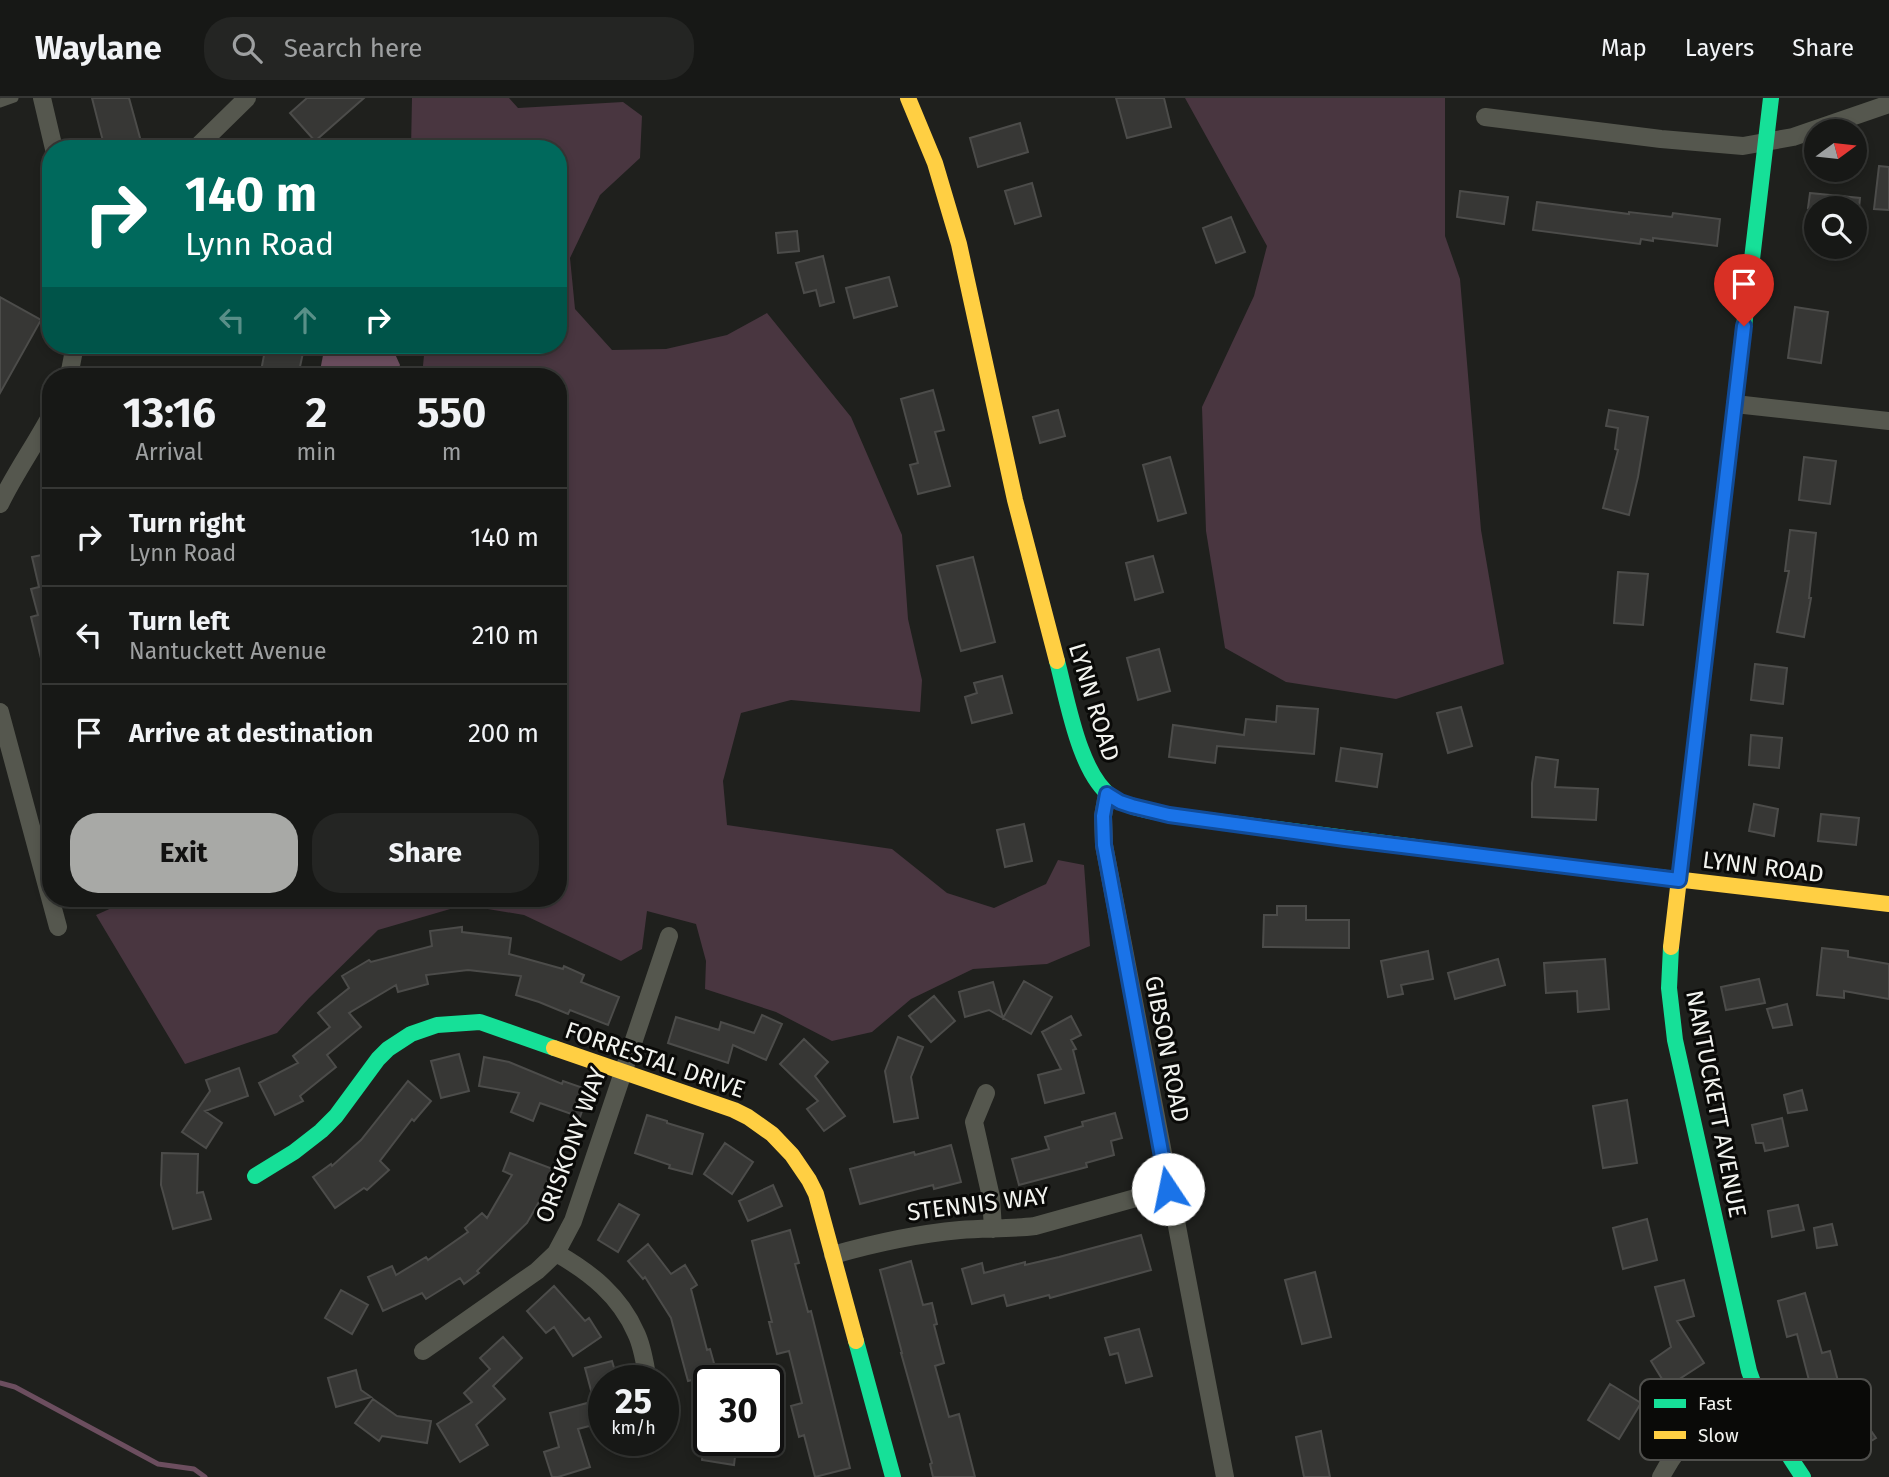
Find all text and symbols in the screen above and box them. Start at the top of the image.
search box [204,17,694,80]
text: Waylane [35,28,162,68]
icon: search [228,29,266,67]
text: Search here [284,33,423,64]
text: Map [1601,34,1647,62]
text: Layers [1685,34,1754,62]
text: Share [1792,34,1854,62]
north arrow [1804,119,1867,182]
map controls [1804,119,1867,259]
text: 140 m [185,165,317,224]
icon: right [70,168,161,259]
button: search [1804,196,1867,259]
text: Lynn Road [185,225,334,263]
pin [1714,254,1774,326]
icon: arrive [1725,265,1763,303]
icon: left [213,301,251,339]
icon: ahead [286,301,324,339]
icon: right [359,301,397,339]
text: 13:16 [123,388,216,438]
text: 2 [306,388,327,438]
text: 550 [417,388,486,438]
text: Arrival [136,438,203,466]
text: min [297,438,336,466]
text: m [442,438,461,466]
text: Turn right [129,508,246,539]
icon: right [70,518,108,556]
text: 140 m [470,522,539,553]
text: Lynn Road [129,539,236,567]
text: Turn left [129,606,230,637]
icon: left [70,616,108,654]
text: 210 m [472,620,539,651]
text: Nantuckett Avenue [129,637,327,665]
street label: LYNN ROAD [1063,640,1125,764]
icon: arrive [70,714,108,752]
text: Arrive at destination [129,718,373,749]
text: 200 m [468,718,539,749]
button: Exit [70,813,298,893]
button: Share [312,813,539,893]
street label: LYNN ROAD [1701,846,1825,888]
street label: GIBSON ROAD [1139,973,1195,1125]
street label: NANTUCKETT AVENUE [1680,988,1752,1220]
street label: FORRESTAL DRIVE [561,1016,749,1104]
street label: ORISKONY WAY [530,1063,612,1226]
position arrow [1131,1152,1205,1226]
street label: STENNIS WAY [905,1181,1051,1227]
speed limit sign: 30 [693,1365,784,1456]
legend [1640,1379,1871,1460]
text: 25 [615,1380,652,1422]
text: Fast [1698,1392,1732,1415]
text: km/h [611,1417,656,1439]
text: Slow [1698,1424,1739,1447]

